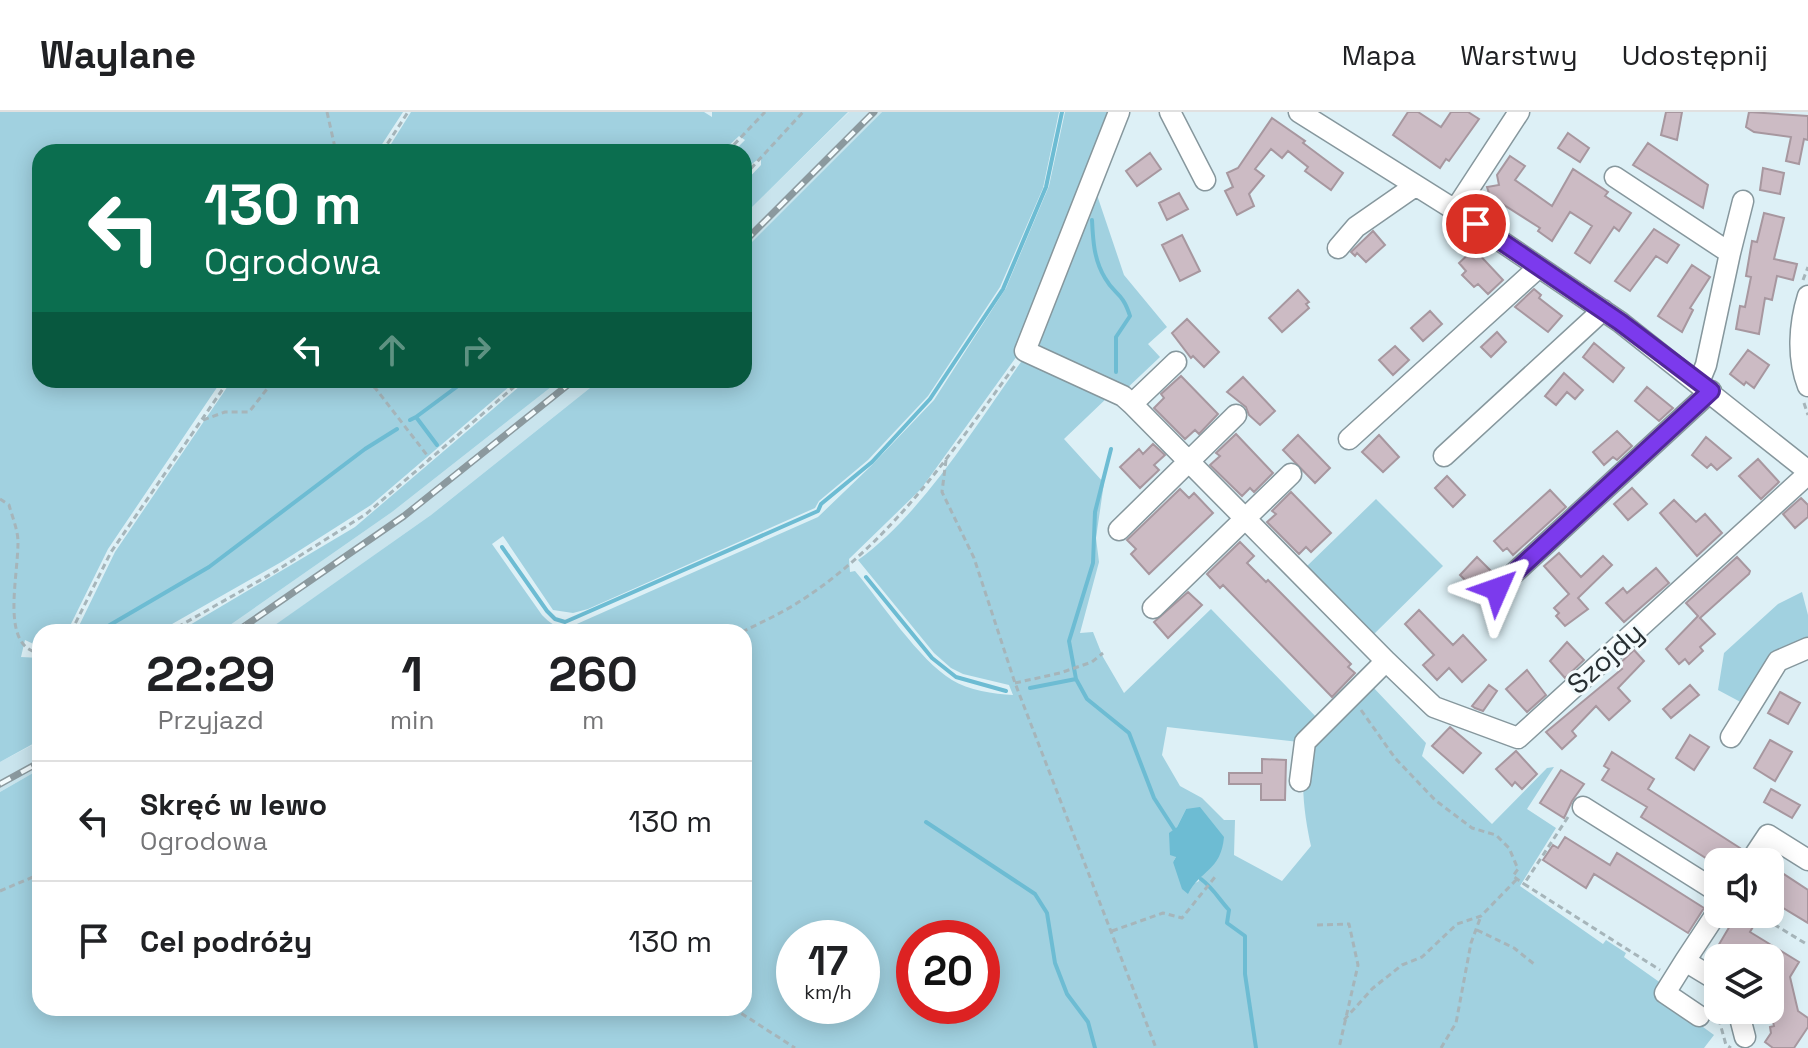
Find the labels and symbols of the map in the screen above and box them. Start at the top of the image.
pin [1442,190,1510,258]
position arrow [1455,547,1539,631]
street label: Szojdy [1559,614,1651,702]
speed limit sign: 20 [896,920,1000,1024]

